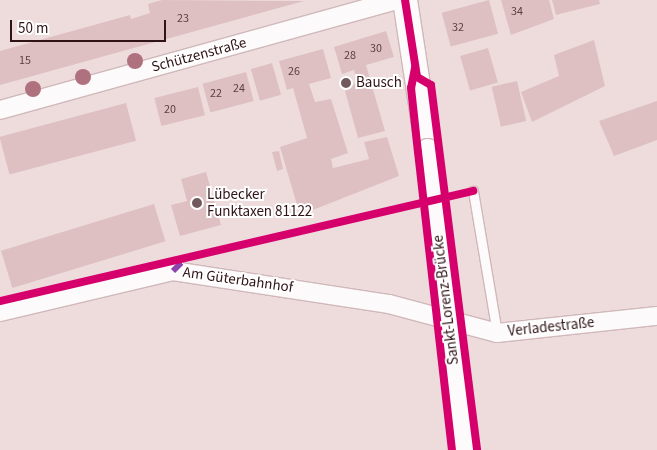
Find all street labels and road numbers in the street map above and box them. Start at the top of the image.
street label: Schützenstraße [150,34,248,76]
street label: Sankt-Lorenz-Brücke [429,234,463,366]
street label: Am Güterbahnhof [182,263,294,297]
street label: Verladestraße [507,314,595,340]

